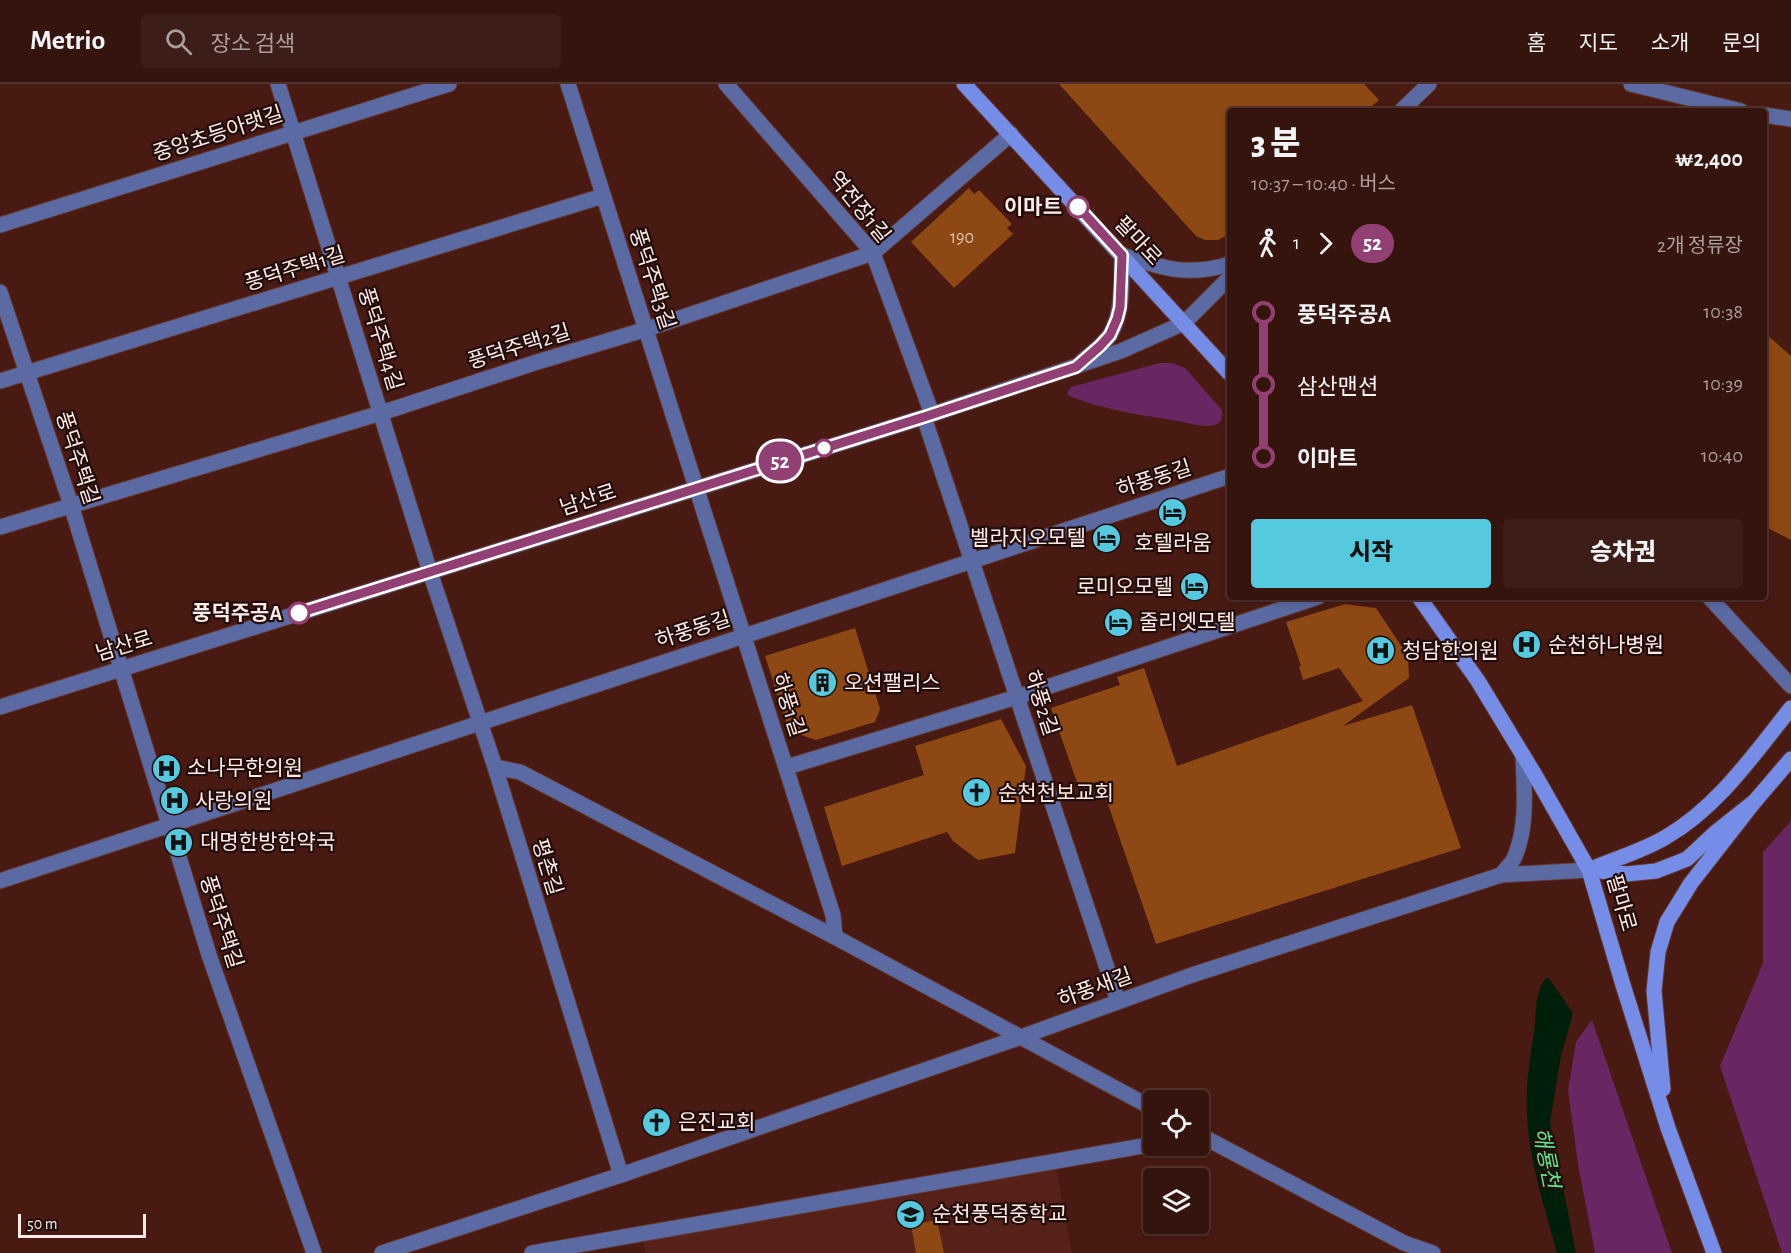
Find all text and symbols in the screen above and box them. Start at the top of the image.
search box [141,14,561,68]
icon: search [162,25,195,58]
text: Metrio [30,27,105,55]
text: 장소 검색 [210,33,295,55]
text: 홈 [1527,33,1546,54]
text: 지도 [1579,33,1618,54]
text: 소개 [1651,33,1689,54]
text: 문의 [1722,33,1761,54]
street label: 중앙초등아랫길 [150,102,286,165]
text: 3 분 [1251,128,1301,161]
text: ₩2,400 [1675,148,1743,170]
street label: 역전장1길 [824,167,895,246]
text: 10:37 – 10:40 · 버스 [1251,174,1396,194]
place label: 이마트 [1004,196,1062,218]
marker: 이마트 [1067,196,1089,218]
street label: 팔마로 [1111,212,1166,269]
street label: 풍덕주택3길 [626,225,679,332]
icon: walk [1251,227,1284,260]
icon: forward [1309,227,1342,260]
house number: 190 [950,229,974,247]
text: 1 [1293,233,1300,253]
text: 52 [1363,233,1382,254]
text: 2개 정류장 [1657,236,1743,256]
street label: 풍덕주택1길 [242,243,348,294]
street label: 풍덕주택4길 [354,285,407,393]
text: 10:38 [1703,302,1743,322]
text: 풍덕주공A [1297,304,1391,326]
street label: 풍덕주택2길 [465,320,573,373]
text: 10:39 [1703,374,1743,394]
text: 삼산맨션 [1297,376,1378,398]
street label: 풍덕주택길 [52,409,103,507]
unlabelled marker [815,439,833,457]
line badge: 52 [753,442,807,481]
text: 10:40 [1701,446,1743,466]
text: 이마트 [1297,448,1358,470]
text: 52 [771,451,789,472]
street label: 하풍동길 [1114,456,1194,501]
street label: 남산로 [557,480,619,519]
hotel icon: 호텔라움 [1157,496,1189,528]
button: 시작 [1251,519,1491,588]
button: 승차권 [1503,519,1743,588]
hotel icon: 벨라지오모텔 [1091,522,1123,554]
place label: 벨라지오모텔 [970,527,1086,549]
place label: 호텔라움 [1134,532,1212,554]
hotel icon: 로미오모텔 [1178,571,1210,603]
place label: 로미오모텔 [1076,576,1173,598]
place label: 풍덕주공A [192,602,282,624]
marker: 풍덕주공A [288,602,310,624]
hotel icon: 줄리엣모텔 [1102,606,1134,638]
street label: 하풍동길 [653,607,733,652]
place label: 줄리엣모텔 [1139,611,1236,633]
street label: 남산로 [93,627,155,665]
hospital icon: 순천하나병원 [1511,629,1543,661]
place label: 순천하나병원 [1548,634,1664,656]
hospital icon: 청담한의원 [1365,635,1397,667]
place label: 청담한의원 [1402,640,1499,662]
building icon: 오션팰리스 [807,667,839,699]
street label: 하풍2길 [1021,667,1062,738]
street label: 하풍1길 [768,670,809,739]
place label: 오션팰리스 [844,672,941,694]
hospital icon: 소나무한의원 [150,752,182,784]
place label: 소나무한의원 [187,757,303,779]
church icon: 순천천보교회 [961,777,993,809]
place label: 순천천보교회 [998,782,1114,804]
hospital icon: 사랑의원 [158,785,190,817]
place label: 사랑의원 [195,790,272,812]
hospital icon: 대명한방한약국 [163,826,195,858]
place label: 대명한방한약국 [200,831,335,853]
street label: 평촌길 [528,836,566,898]
street label: 팔마로 [1603,872,1640,934]
street label: 풍덕주택길 [196,873,247,971]
street label: 하풍새길 [1055,964,1135,1011]
map controls [1143,1090,1209,1234]
button: locate [1143,1090,1209,1156]
church icon: 은진교회 [641,1106,673,1138]
place label: 은진교회 [678,1111,755,1133]
water label: 해룡천 [1529,1126,1564,1193]
button: layers [1143,1168,1209,1234]
school or university icon: 순천풍덕중학교 [895,1198,927,1230]
place label: 순천풍덕중학교 [932,1203,1067,1225]
scale bar [18,1211,146,1238]
text: 50 m [27,1216,58,1232]

